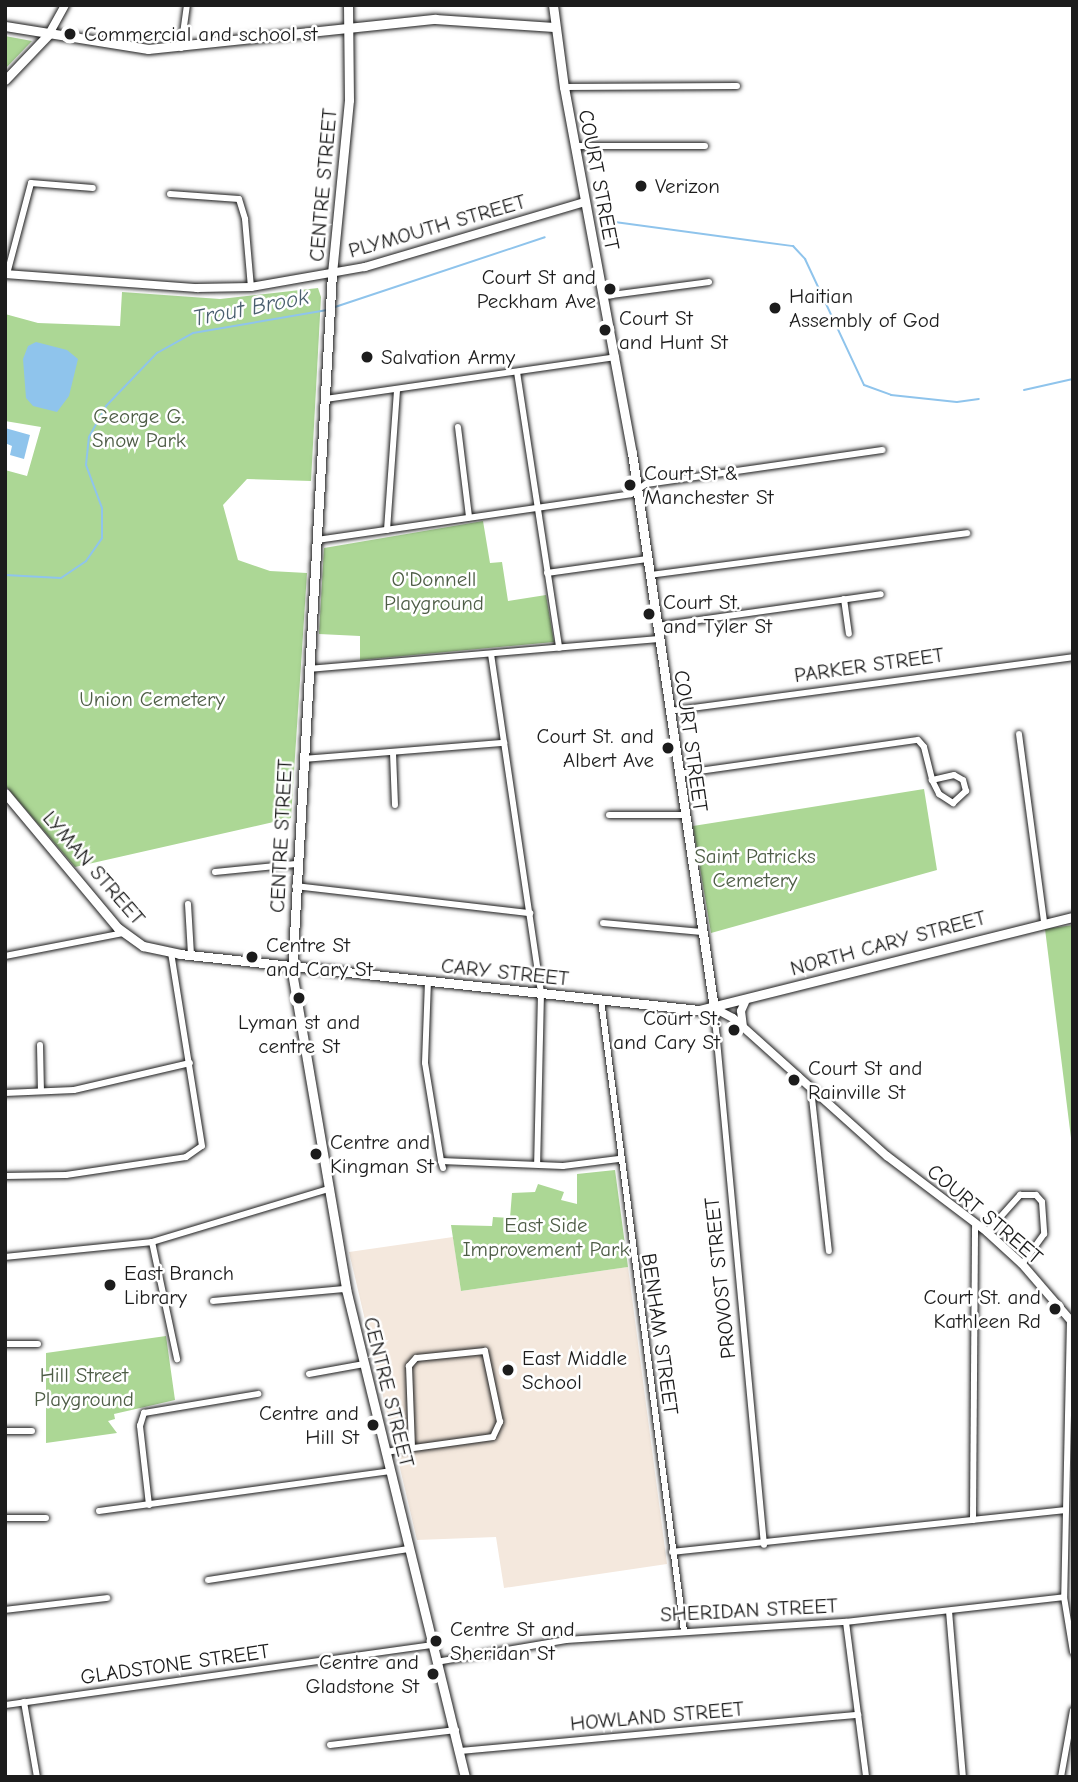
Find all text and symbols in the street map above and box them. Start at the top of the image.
place label: Commercial and school st [84,21,318,47]
marker: Commercial and school st [62,26,78,42]
street label: CENTRE STREET [304,107,342,263]
street label: COURT STREET [573,108,625,252]
place label: Verizon [655,173,720,199]
marker: Verizon [633,178,649,194]
street label: PLYMOUTH STREET [346,189,528,263]
place label: Court St and Peckham Ave [477,264,596,314]
marker: Court St and Peckham Ave [602,281,618,297]
water label: Trout Brook [191,283,311,333]
place label: Haitian Assembly of God [789,283,940,333]
marker: Haitian Assembly of God [767,300,783,316]
place label: Court St and Hunt St [619,305,728,355]
marker: Court St and Hunt St [597,322,613,338]
place label: Salvation Army [381,344,515,370]
marker: Salvation Army [359,349,375,365]
park label: George G. Snow Park [92,403,186,453]
place label: Court St & Manchester St [644,460,774,510]
marker: Court St & Manchester St [622,477,638,493]
park label: O'Donnell Playground [384,566,484,616]
place label: Court St. and Tyler St [663,589,772,639]
marker: Court St. and Tyler St [641,606,657,622]
street label: PARKER STREET [793,642,945,688]
street label: COURT STREET [669,669,713,813]
park label: Union Cemetery [79,686,225,712]
place label: Court St. and Albert Ave [537,723,654,773]
marker: Court St. and Albert Ave [660,740,676,756]
street label: CENTRE STREET [264,759,298,913]
street label: LYMAN STREET [37,806,151,930]
park label: Saint Patricks Cemetery [694,843,816,893]
street label: NORTH CARY STREET [787,905,989,981]
place label: Centre St and Cary St [266,932,373,982]
marker: Centre St and Cary St [244,949,260,965]
street label: CARY STREET [440,953,570,991]
marker: Lyman st and centre St [291,990,307,1006]
place label: Court St. and Cary St [613,1005,720,1055]
place label: Lyman st and centre St [238,1009,360,1059]
marker: Court St. and Cary St [726,1022,742,1038]
place label: Court St and Rainville St [808,1055,922,1105]
marker: Court St and Rainville St [786,1072,802,1088]
place label: Centre and Kingman St [330,1129,434,1179]
marker: Centre and Kingman St [308,1146,324,1162]
street label: COURT STREET [922,1158,1048,1270]
street label: PROVOST STREET [699,1196,741,1360]
park label: East Side Improvement Park [462,1212,630,1262]
street label: BENHAM STREET [636,1252,684,1416]
place label: East Branch Library [124,1260,234,1310]
marker: East Branch Library [102,1277,118,1293]
place label: Court St. and Kathleen Rd [924,1284,1041,1334]
marker: Court St. and Kathleen Rd [1047,1301,1063,1317]
street label: CENTRE STREET [358,1314,420,1470]
place label: East Middle School [522,1345,627,1395]
park label: Hill Street Playground [34,1362,134,1412]
marker: East Middle School [500,1362,516,1378]
place label: Centre and Hill St [259,1400,359,1450]
marker: Centre and Hill St [365,1417,381,1433]
street label: SHERIDAN STREET [660,1593,838,1627]
place label: Centre St and Sheridan St [450,1616,575,1666]
marker: Centre St and Sheridan St [428,1633,444,1649]
street label: GLADSTONE STREET [79,1638,271,1690]
place label: Centre and Gladstone St [305,1649,419,1699]
marker: Centre and Gladstone St [425,1666,441,1682]
street label: HOWLAND STREET [569,1696,745,1736]

